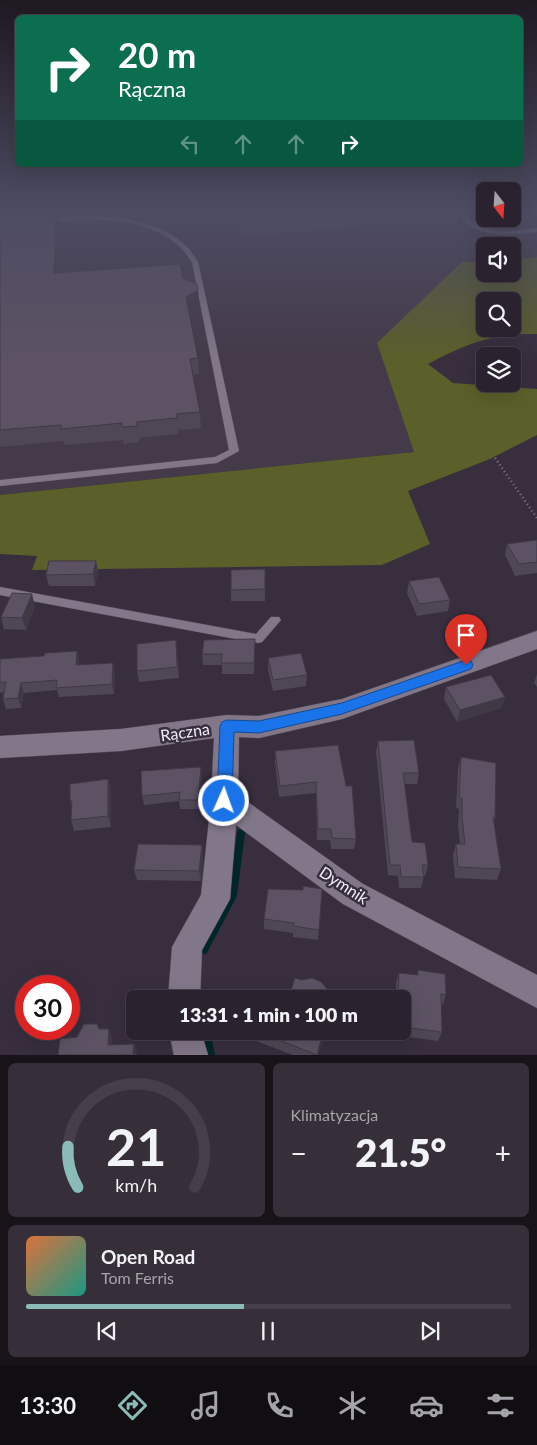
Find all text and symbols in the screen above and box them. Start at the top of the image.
text: 20 m [118,33,196,75]
icon: right [35,35,100,100]
text: Rączna [118,75,186,102]
icon: left [176,130,204,158]
icon: ahead [229,130,257,158]
icon: ahead [282,130,310,158]
icon: right [335,130,363,158]
north arrow [476,182,521,228]
map controls [476,182,521,392]
button: sound [476,237,521,282]
button: search [476,292,521,337]
button: layers [476,347,521,392]
pin [445,614,487,665]
icon: arrive [452,621,480,649]
street label: Rączna [159,719,211,744]
position arrow [197,774,249,826]
street label: Dymnik [316,862,373,908]
speed limit sign: 30 [15,975,80,1040]
text: 13:31 · 1 min · 100 m [179,1003,358,1026]
text: Klimatyzacja [291,1105,378,1124]
text: 21 [106,1115,166,1177]
text: 21.5° [355,1129,446,1175]
text: − [291,1136,307,1170]
text: + [495,1136,511,1170]
text: km/h [115,1174,157,1196]
text: Open Road [101,1245,195,1268]
text: Tom Ferris [101,1268,174,1287]
icon: previous [93,1317,121,1345]
icon: pause [254,1317,282,1345]
icon: next [416,1317,444,1345]
icon: directions [115,1388,150,1423]
icon: music [188,1388,223,1423]
icon: phone [262,1388,297,1423]
icon: climate [335,1388,370,1423]
icon: car [409,1388,444,1423]
icon: filters [483,1388,518,1423]
text: 13:30 [19,1392,76,1419]

